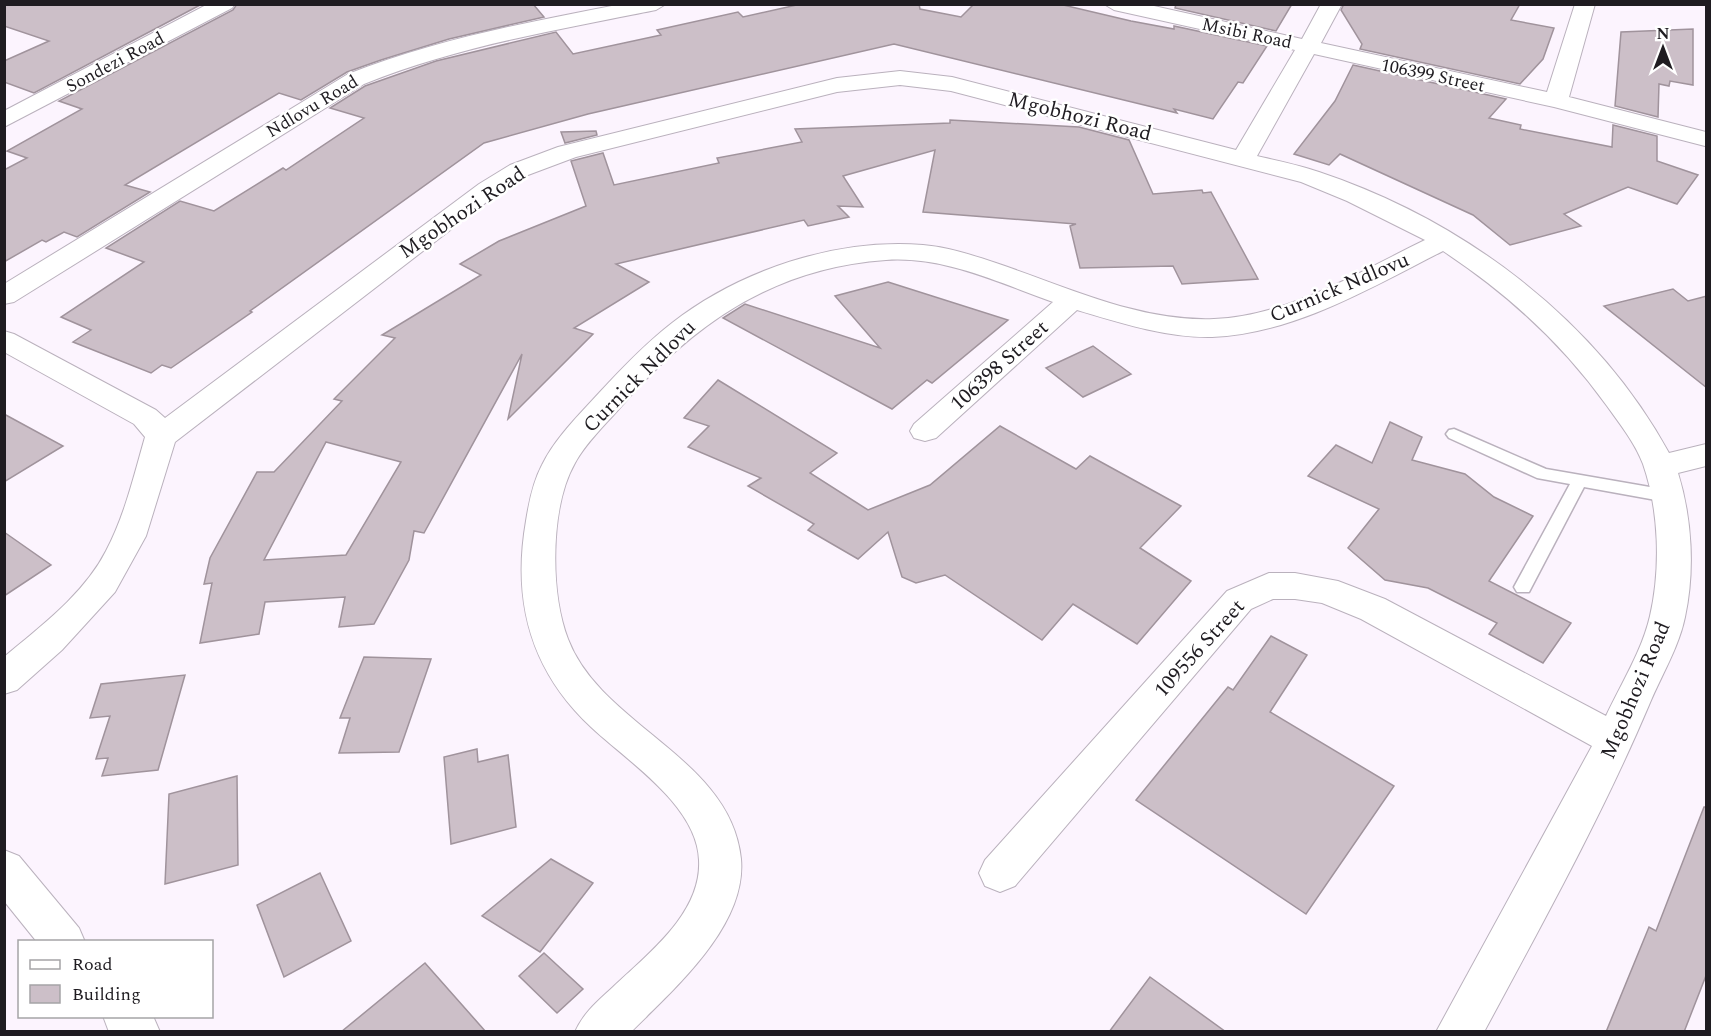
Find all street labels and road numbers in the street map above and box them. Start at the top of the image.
street label: Msibi Road [1199,11,1294,56]
street label: Sondezi Road [61,25,169,100]
street label: 106399 Street [1378,51,1487,100]
street label: Ndlovu Road [261,68,363,145]
street label: Mgobhozi Road [1005,84,1155,150]
street label: Mgobhozi Road [393,158,532,267]
street label: Curnick Ndlovu [1265,244,1414,332]
street label: Curnick Ndlovu [576,313,704,441]
street label: 106398 Street [943,313,1056,419]
street label: 109556 Street [1147,592,1253,705]
street label: Mgobhozi Road [1592,616,1679,764]

